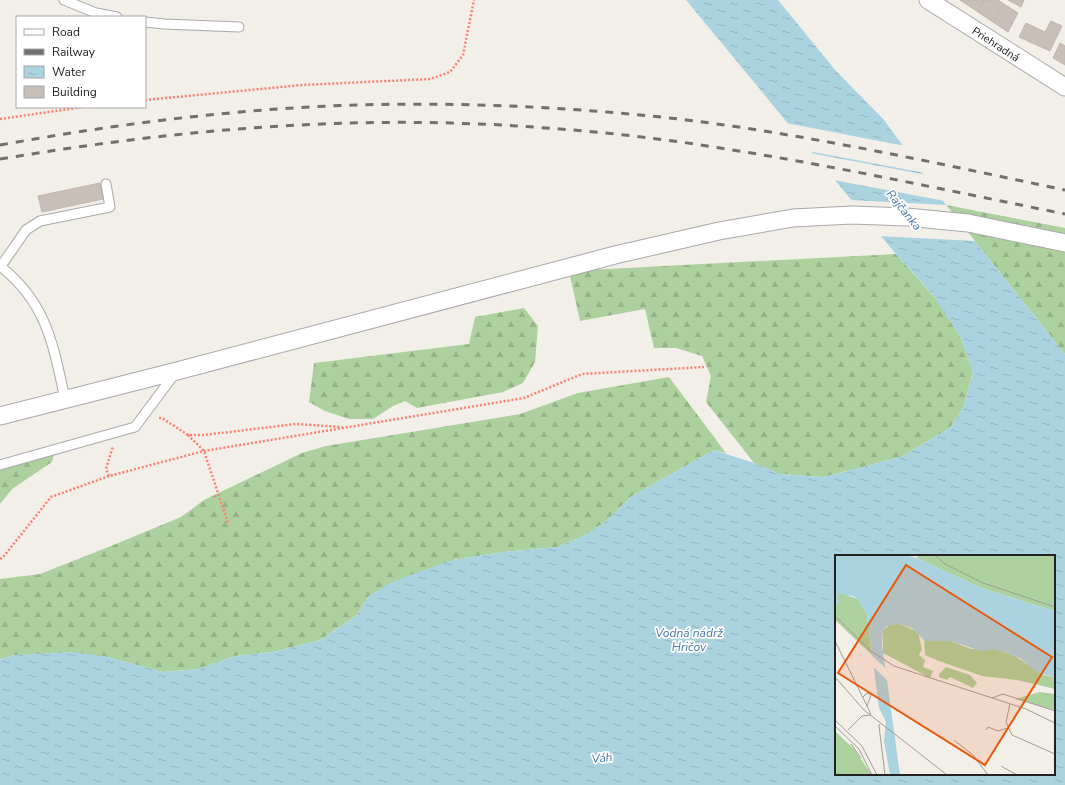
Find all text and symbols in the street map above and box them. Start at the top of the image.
legend [16,16,146,108]
text: Road [52,24,80,40]
street label: Priehradná [969,24,1022,65]
text: Railway [52,44,96,60]
text: Water [52,64,86,80]
text: Building [52,84,97,100]
water label: Rajčanka [883,186,925,234]
inset map [835,555,1055,775]
water label: Vodná nádrž Hričov [655,625,723,655]
water label: Váh [591,749,613,767]

